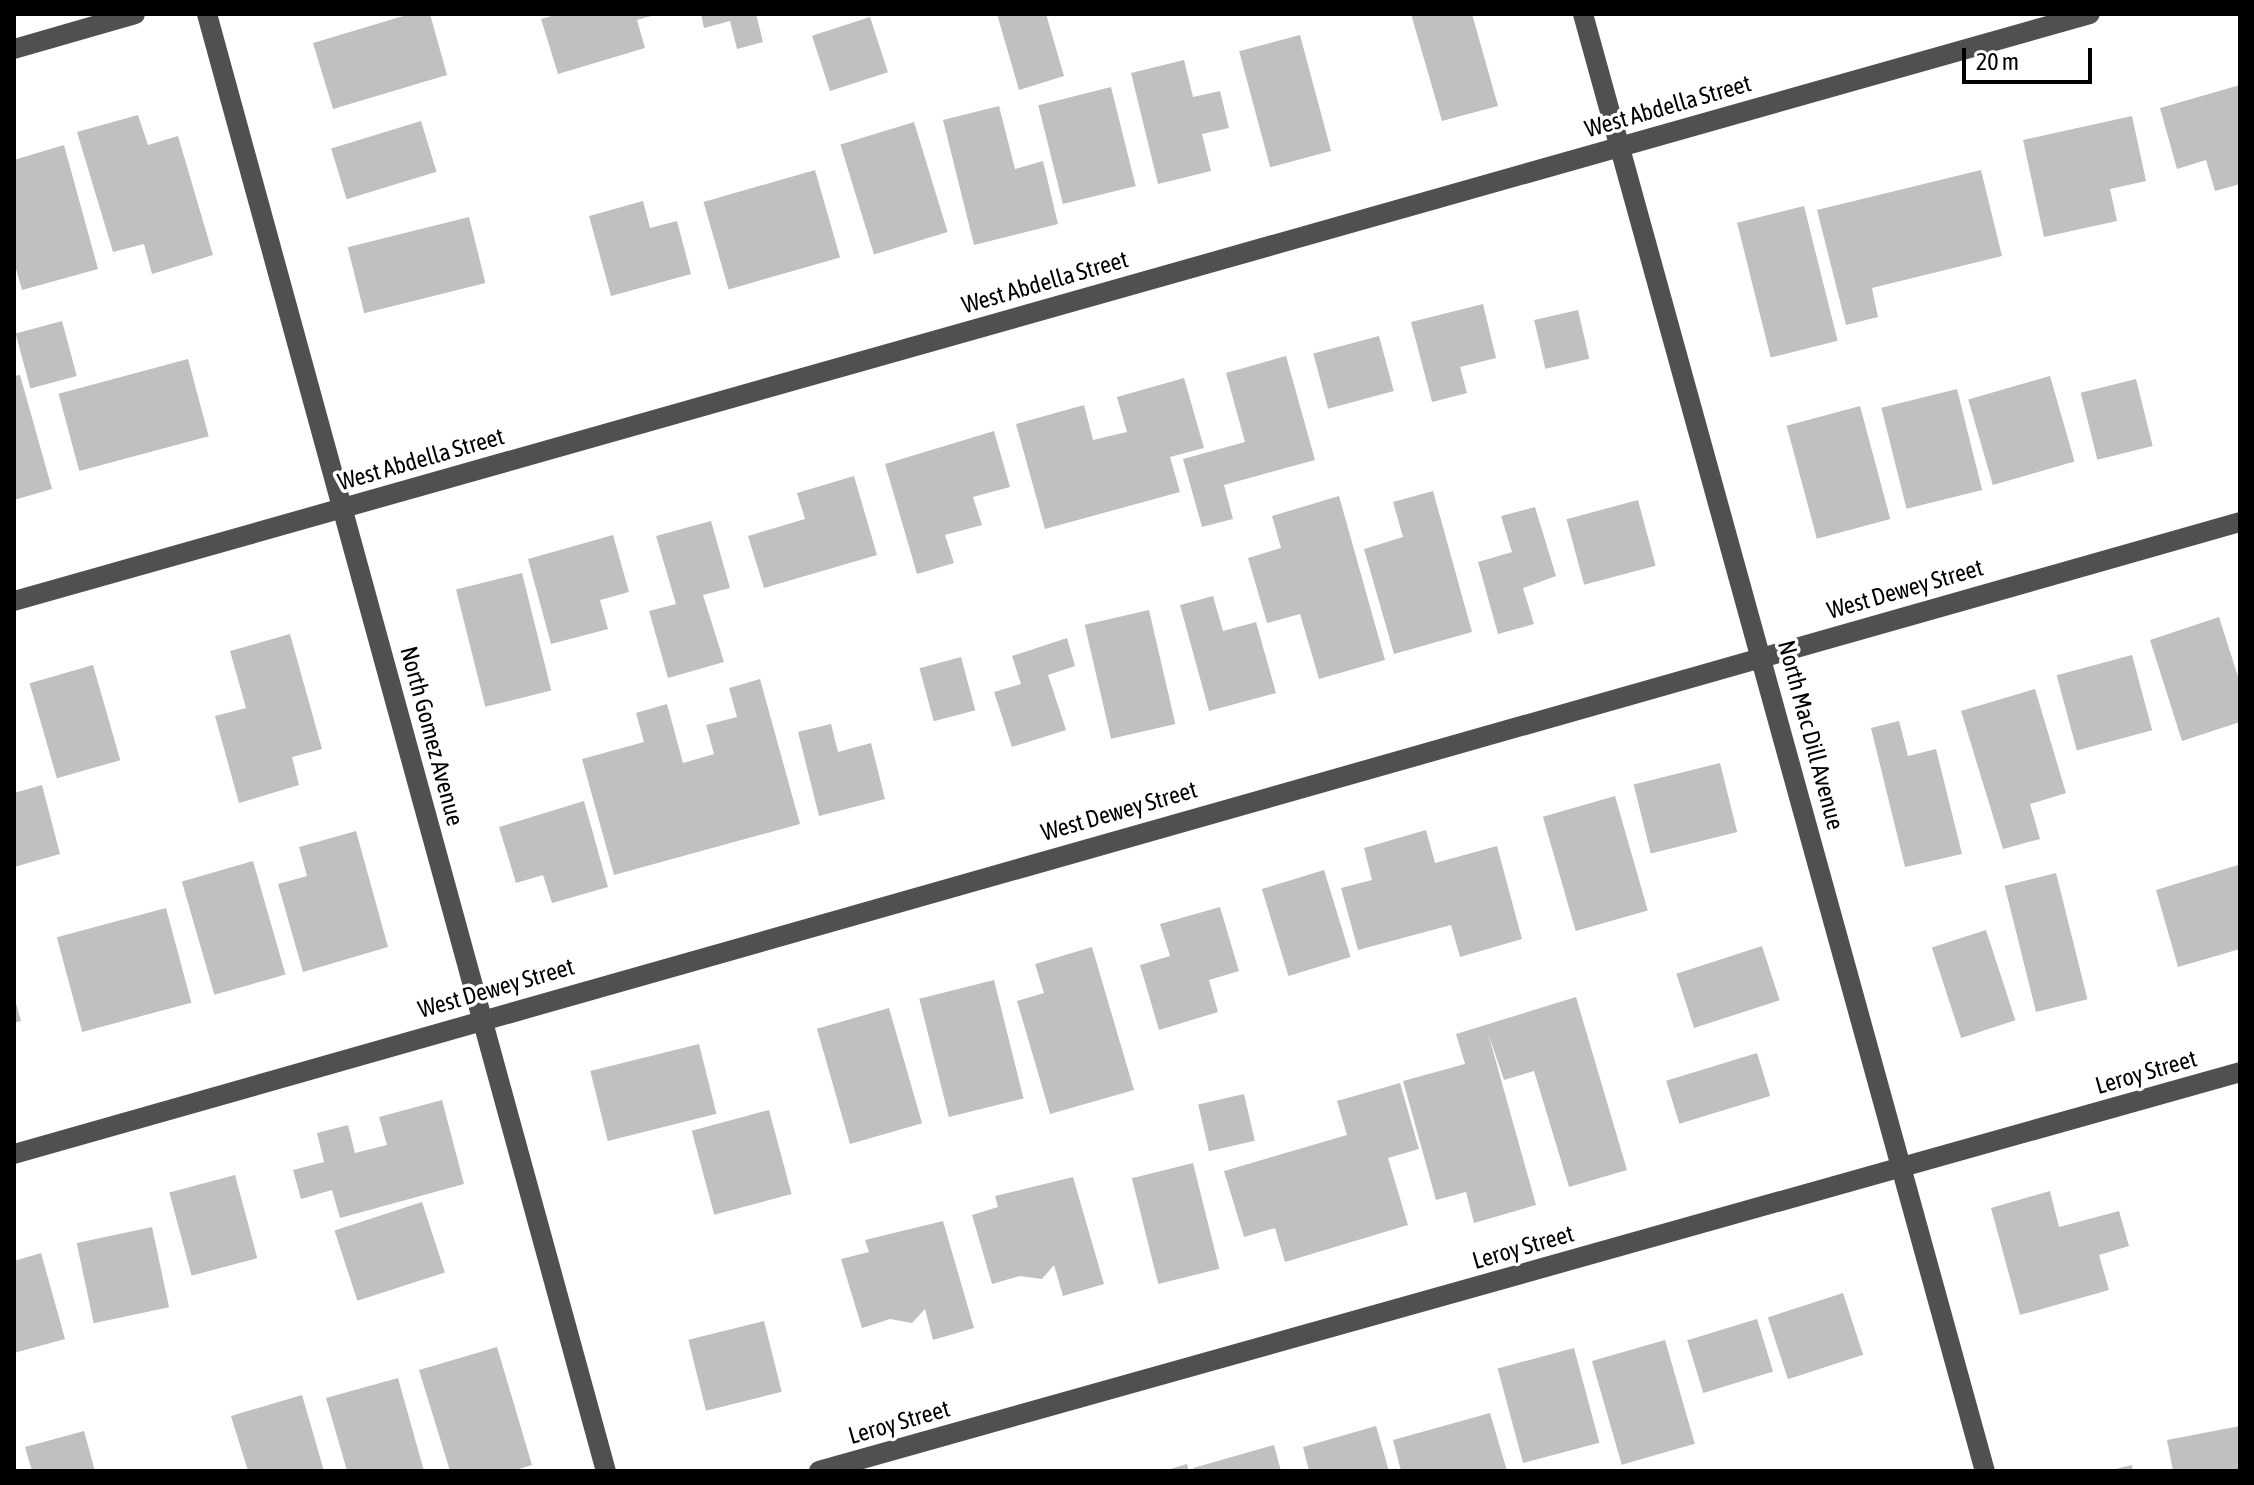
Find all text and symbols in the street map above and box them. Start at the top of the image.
scale bar [1966,32,2096,82]
text: 20 m [1976,48,2019,75]
street label: West Abdella Street [1582,69,1754,143]
street label: West Abdella Street [959,245,1131,319]
street label: West Abdella Street [335,422,507,496]
street label: West Dewey Street [1824,553,1986,625]
street label: North Mac Dill Avenue [1772,637,1850,833]
street label: North Gomez Avenue [394,643,470,829]
street label: West Dewey Street [1038,775,1200,847]
street label: West Dewey Street [415,952,577,1024]
street label: Leroy Street [2092,1044,2200,1100]
street label: Leroy Street [1469,1219,1577,1275]
street label: Leroy Street [845,1394,953,1450]

